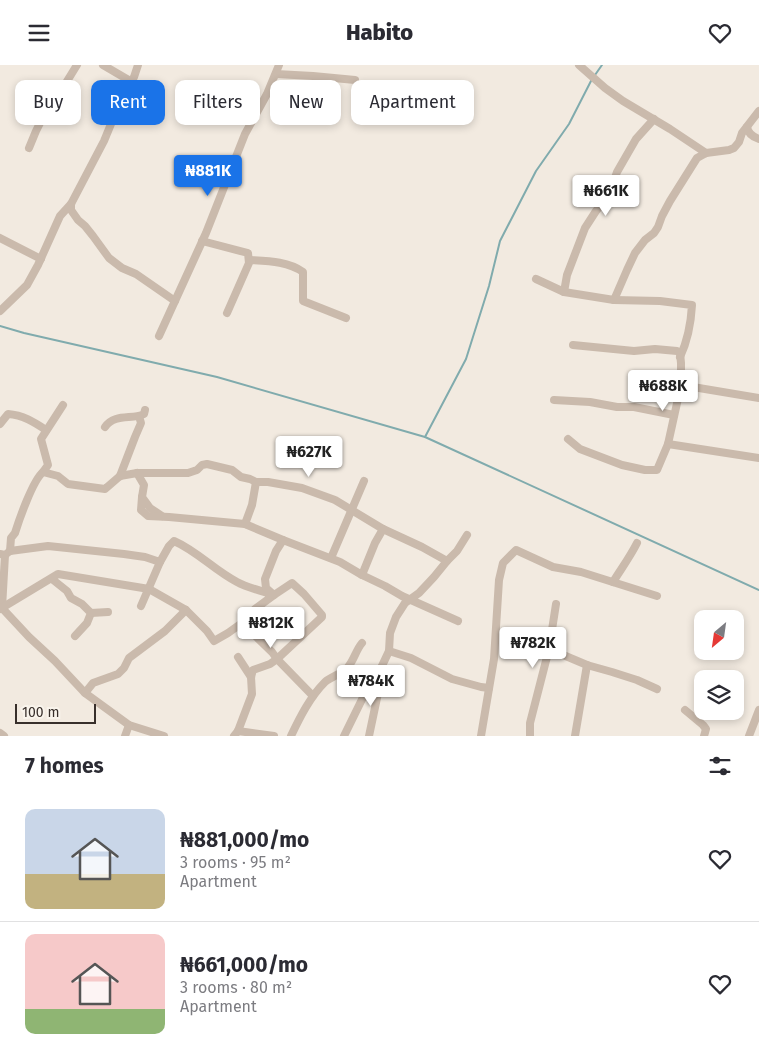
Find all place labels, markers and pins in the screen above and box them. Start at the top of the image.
pin: ₦881K [173,155,243,197]
pin: ₦661K [571,175,641,217]
pin: ₦688K [628,369,698,412]
pin: ₦627K [274,435,344,478]
pin: ₦812K [236,607,306,649]
pin: ₦782K [498,627,568,669]
pin: ₦784K [336,665,406,707]

